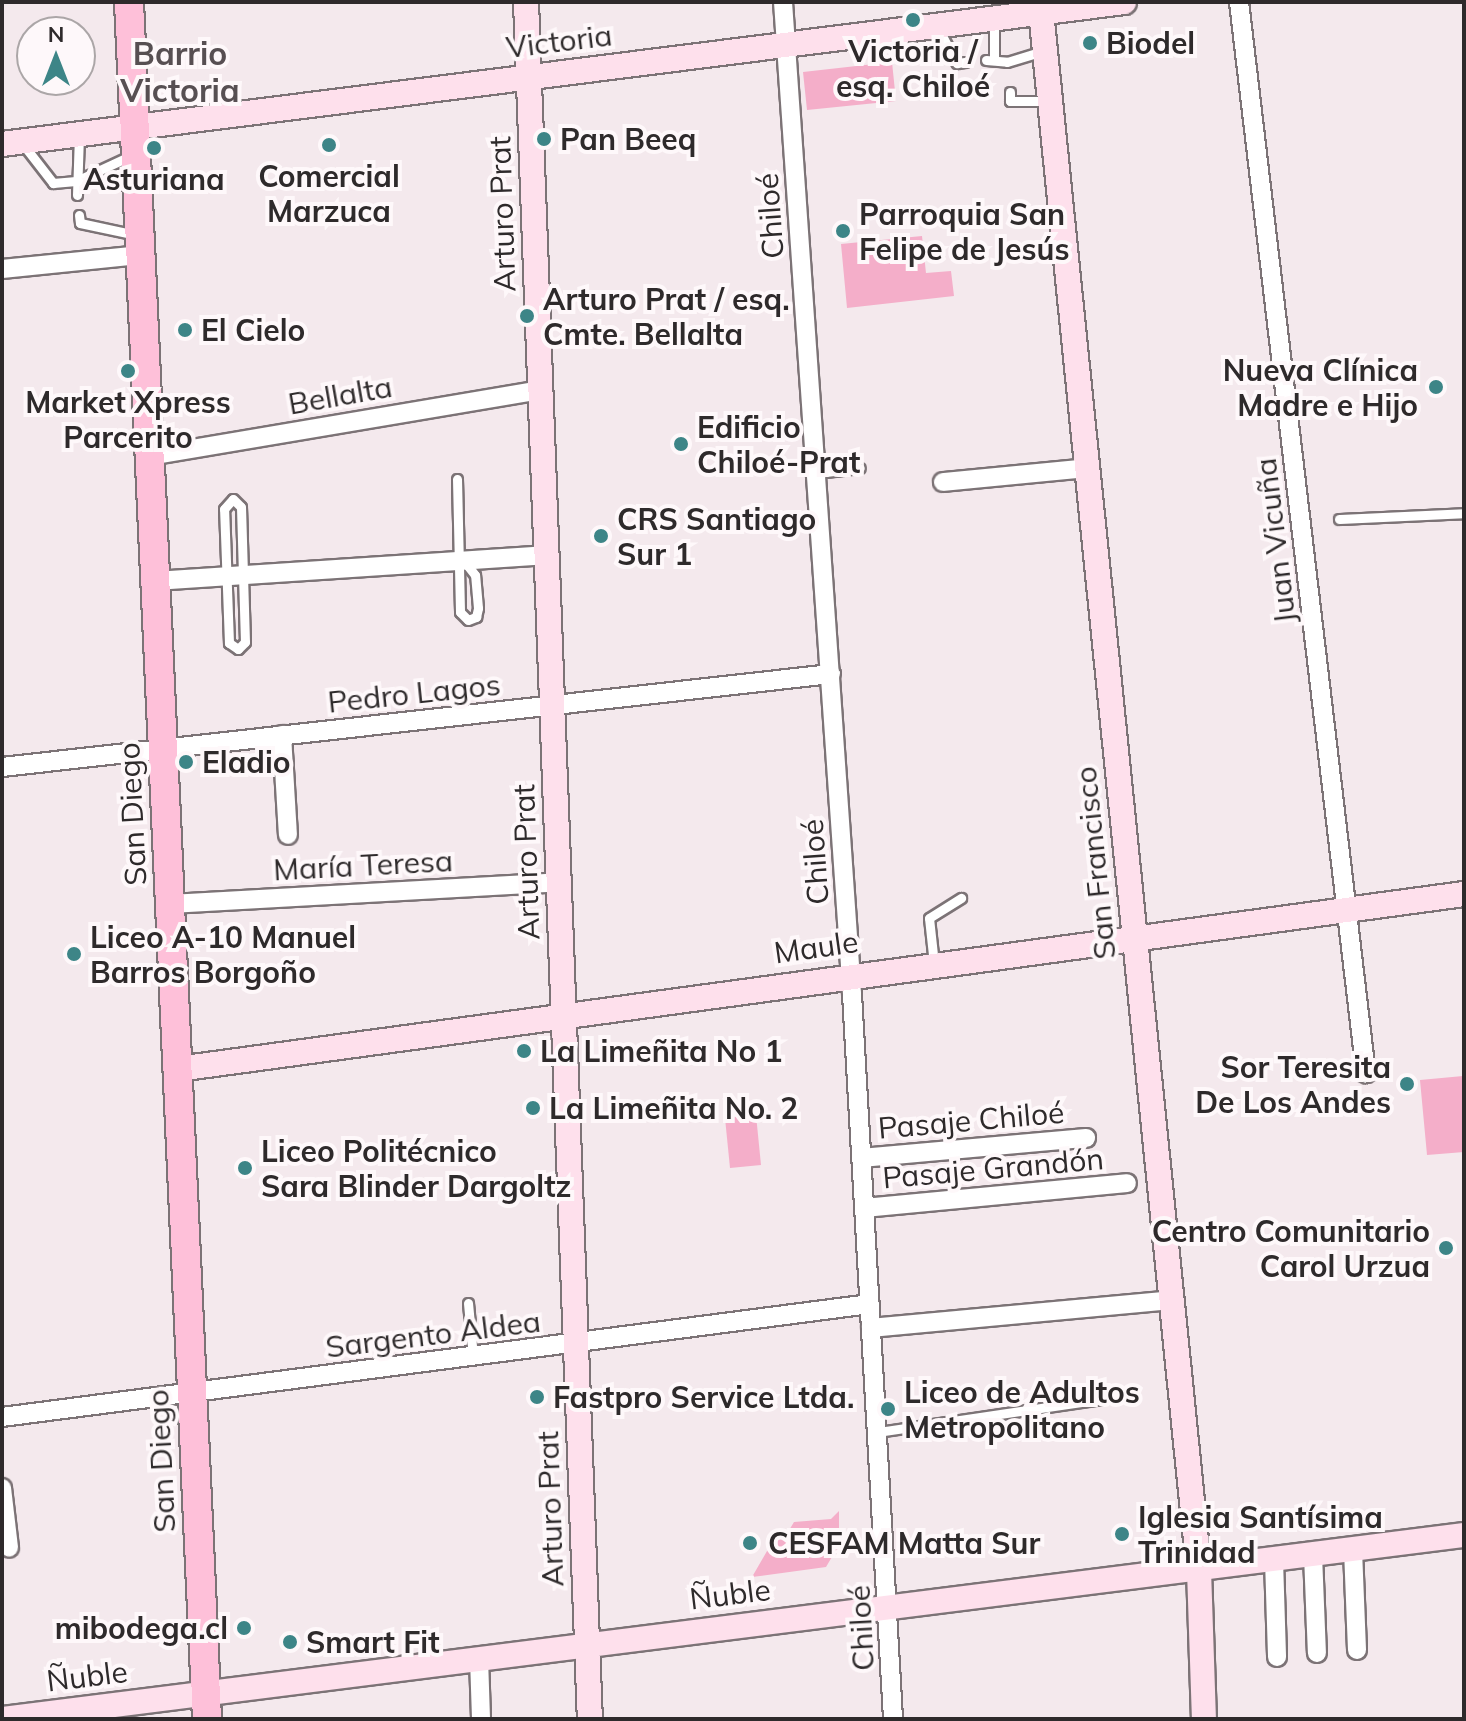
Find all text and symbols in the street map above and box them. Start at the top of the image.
marker: Victoria / esq. Chiloé [904,11,922,29]
north arrow [16,16,96,96]
street label: Victoria [504,17,614,65]
text: N [48,20,64,48]
place label: Biodel [1106,25,1195,61]
place label: Victoria / esq. Chiloé [836,33,990,104]
marker: Biodel [1081,34,1099,52]
district label: Barrio Victoria [120,35,240,110]
place label: Pan Beeq [560,121,696,157]
marker: Pan Beeq [535,130,553,148]
marker: Comercial Marzuca [320,136,338,154]
street label: Arturo Prat [481,136,523,292]
marker: Asturiana [145,139,163,157]
place label: Comercial Marzuca [258,158,400,228]
place label: Asturiana [83,161,225,197]
street label: Chiloé [749,172,791,260]
place label: Parroquia San Felipe de Jesús [859,196,1069,266]
marker: Parroquia San Felipe de Jesús [834,222,852,240]
place label: Arturo Prat / esq. Cmte. Bellalta [543,281,790,352]
marker: Arturo Prat / esq. Cmte. Bellalta [518,307,536,325]
place label: El Cielo [201,312,305,348]
marker: El Cielo [176,321,194,339]
place label: Nueva Clínica Madre e Hijo [1223,352,1418,422]
marker: Market Xpress Parcerito [119,362,137,380]
street label: Bellalta [285,368,395,422]
marker: Nueva Clínica Madre e Hijo [1425,376,1447,398]
place label: Market Xpress Parcerito [25,384,231,454]
place label: Edificio Chiloé-Prat [697,409,860,480]
marker: Edificio Chiloé-Prat [672,435,690,453]
street label: Juan Vicuña [1247,456,1303,626]
place label: CRS Santiago Sur 1 [617,501,816,572]
marker: CRS Santiago Sur 1 [592,527,610,545]
street label: Pedro Lagos [326,666,502,720]
street label: San Diego [110,742,154,886]
place label: Eladio [202,744,290,780]
marker: Eladio [177,753,195,771]
street label: San Francisco [1067,765,1123,961]
street label: Arturo Prat [505,784,547,940]
street label: Chiloé [794,818,836,906]
street label: María Teresa [272,842,454,888]
place label: Liceo A-10 Manuel Barros Borgoño [90,919,356,990]
street label: Maule [772,923,860,971]
marker: Liceo A-10 Manuel Barros Borgoño [65,945,83,963]
place label: La Limeñita No 1 [540,1033,782,1069]
marker: La Limeñita No 1 [515,1042,533,1060]
place label: Sor Teresita De Los Andes [1195,1049,1391,1120]
marker: Sor Teresita De Los Andes [1398,1075,1416,1093]
place label: La Limeñita No. 2 [549,1090,798,1126]
street label: Pasaje Chiloé [876,1094,1066,1146]
marker: La Limeñita No. 2 [524,1099,542,1117]
place label: Liceo Politécnico Sara Blinder Dargoltz [261,1133,571,1204]
street label: Pasaje Grandón [881,1140,1105,1196]
marker: Liceo Politécnico Sara Blinder Dargoltz [236,1159,254,1177]
place label: Centro Comunitario Carol Urzua [1152,1213,1430,1284]
marker: Centro Comunitario Carol Urzua [1437,1239,1455,1257]
street label: Sargento Aldea [324,1303,542,1365]
place label: Liceo de Adultos Metropolitano [904,1374,1140,1444]
place label: Fastpro Service Ltda. [553,1379,854,1415]
marker: Fastpro Service Ltda. [528,1388,546,1406]
street label: San Diego [139,1389,183,1533]
marker: Liceo de Adultos Metropolitano [879,1400,897,1418]
street label: Arturo Prat [529,1431,571,1587]
place label: Iglesia Santísima Trinidad [1138,1499,1383,1570]
place label: CESFAM Matta Sur [768,1525,1040,1561]
marker: Iglesia Santísima Trinidad [1113,1525,1131,1543]
marker: CESFAM Matta Sur [739,1532,761,1554]
street label: Ñuble [688,1571,772,1617]
street label: Chiloé [841,1584,881,1672]
place label: mibodega.cl [55,1610,228,1646]
marker: mibodega.cl [235,1619,253,1637]
place label: Smart Fit [306,1624,439,1660]
marker: Smart Fit [281,1633,299,1651]
street label: Ñuble [45,1653,129,1699]

